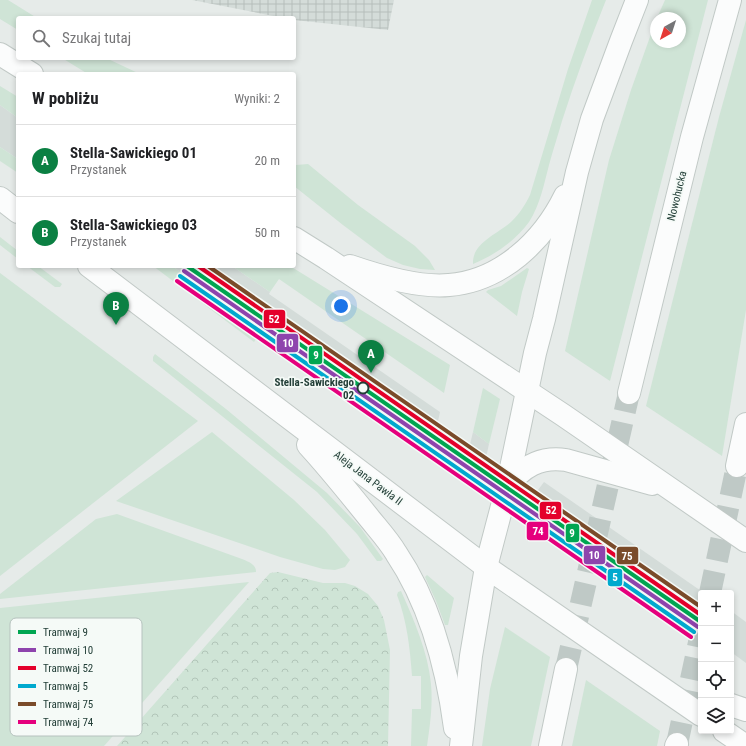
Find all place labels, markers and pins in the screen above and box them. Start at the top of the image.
pin: B [103,292,129,325]
pin: A [358,340,384,373]
place label: Stella-Sawickiego 02 [275,376,355,402]
marker: Stella-Sawickiego 02 [356,381,370,395]

